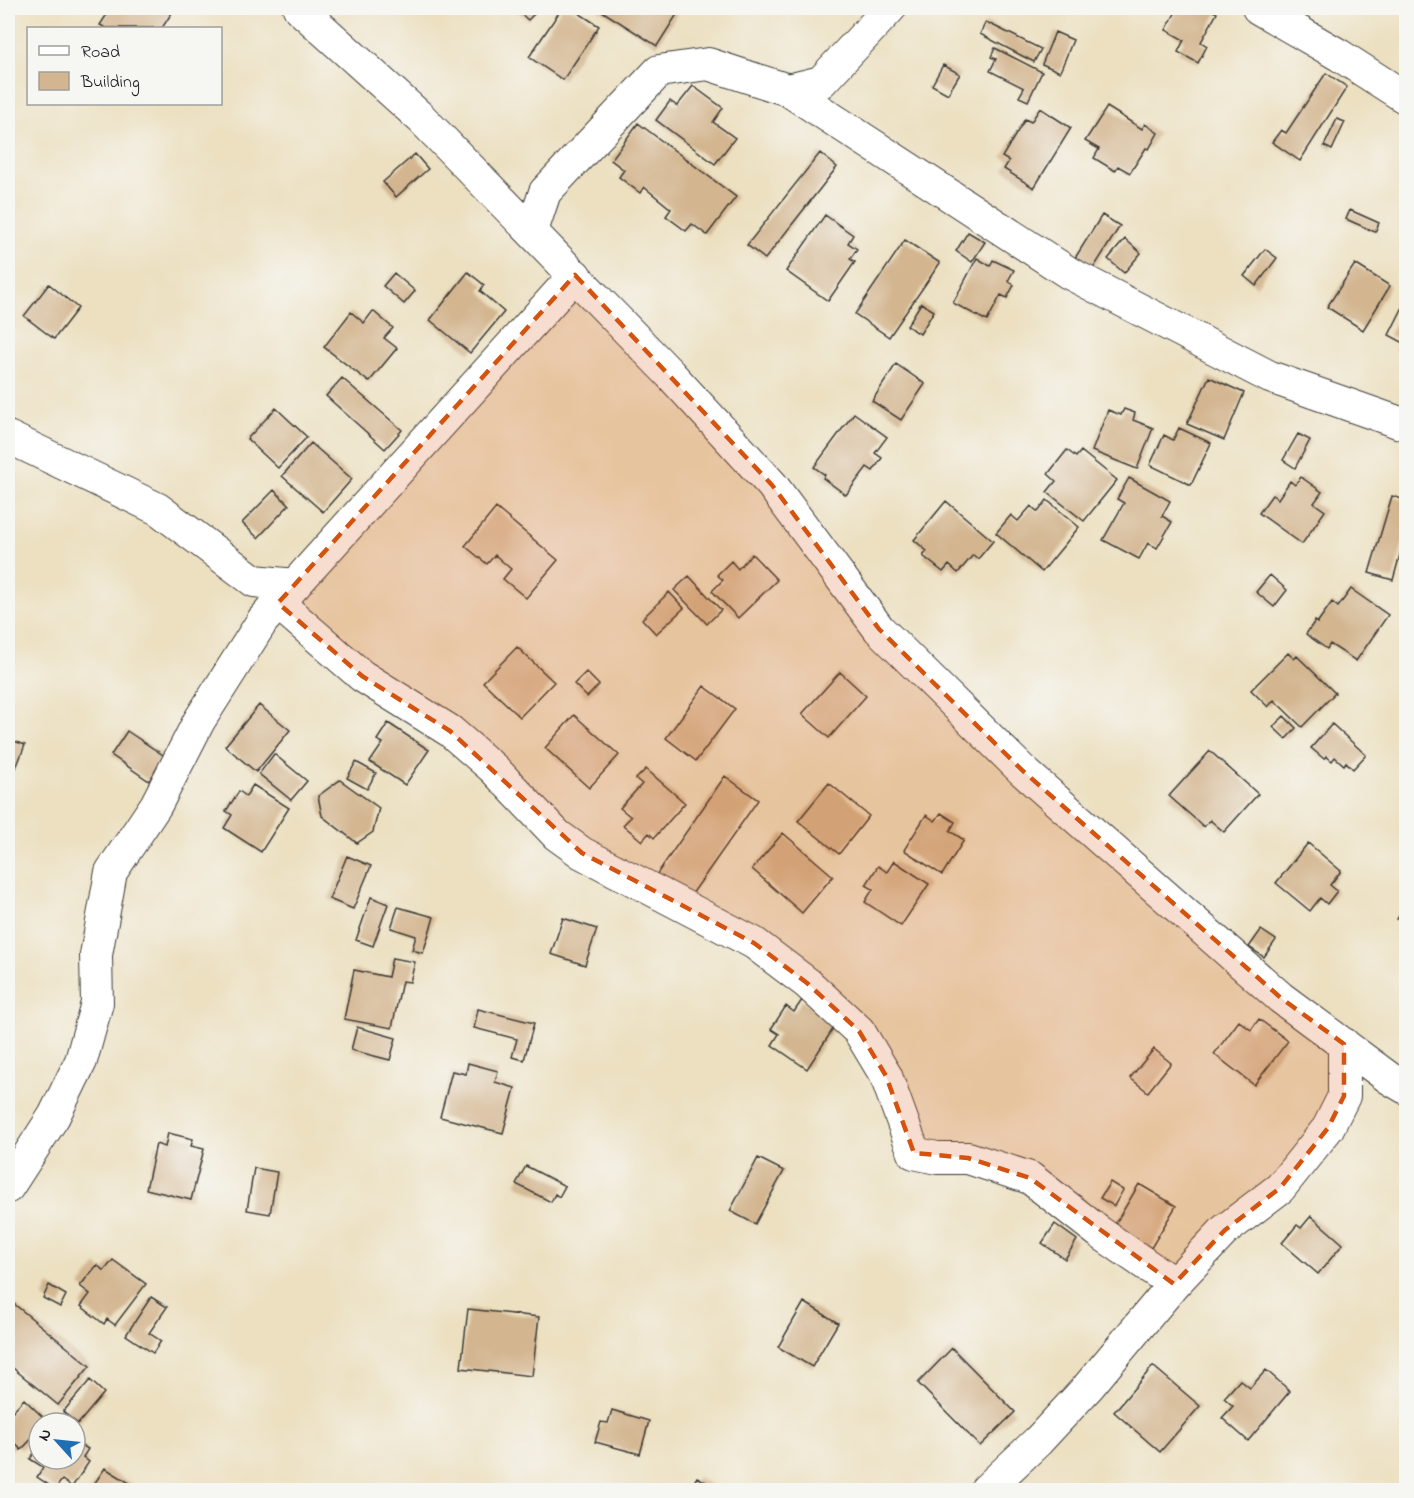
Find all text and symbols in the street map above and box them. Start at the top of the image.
legend [27,27,222,105]
text: Road [81,40,120,66]
text: Building [80,70,140,97]
north arrow [27,1411,87,1471]
text: N [32,1425,59,1445]

